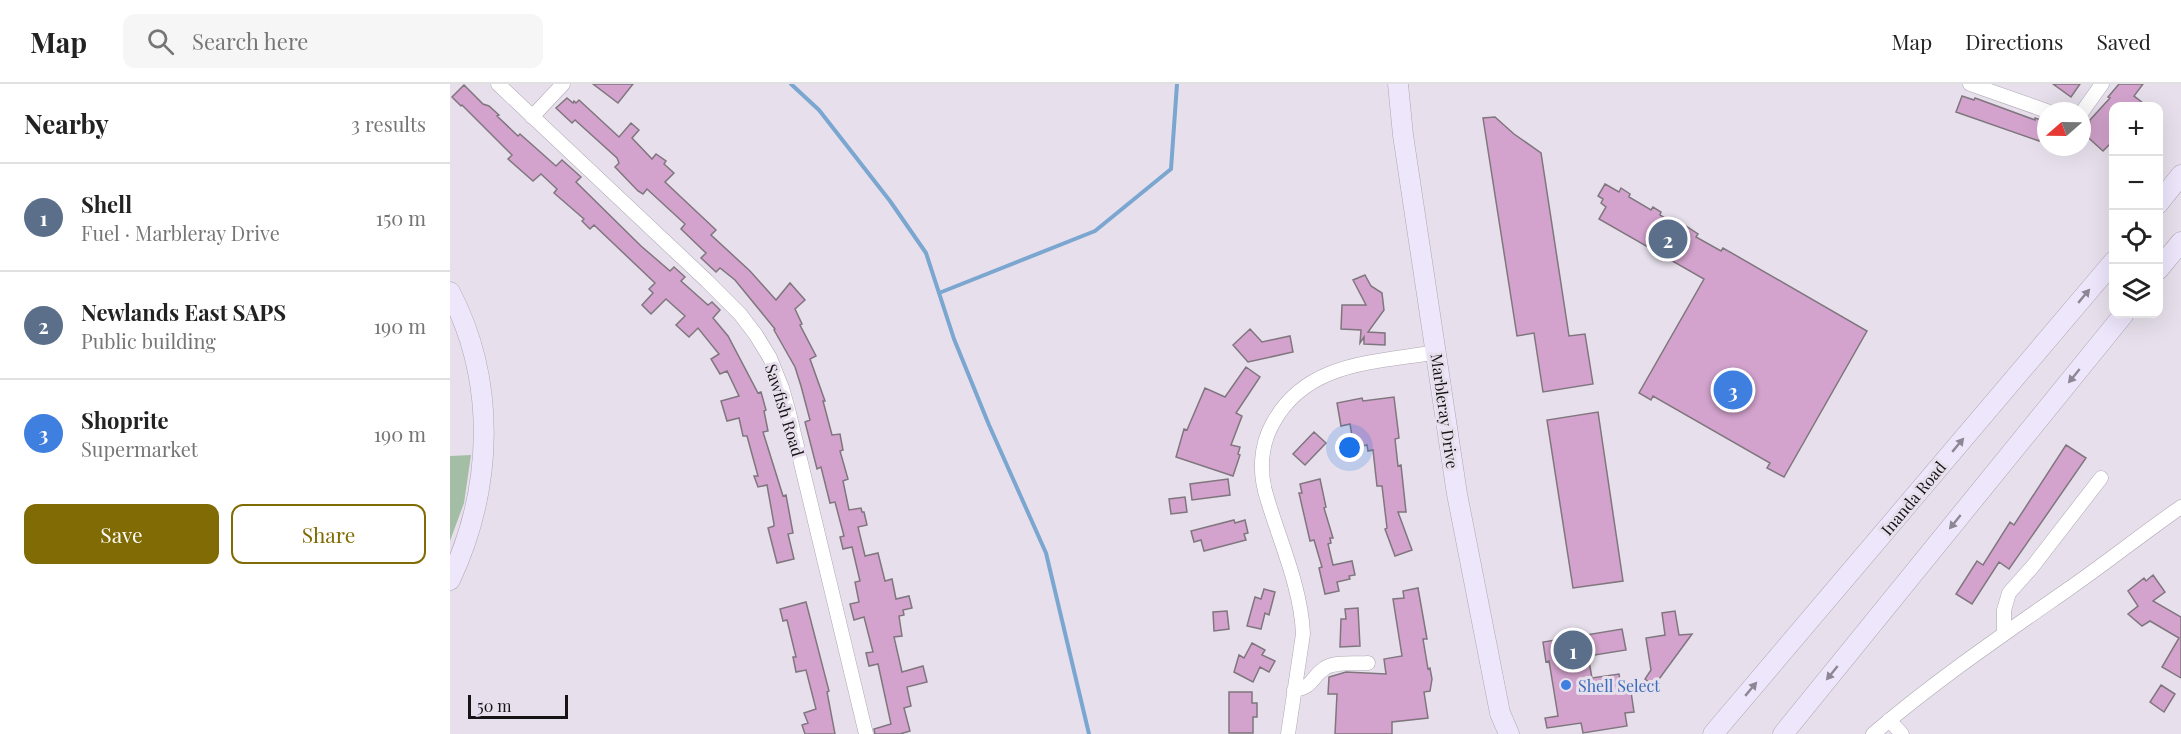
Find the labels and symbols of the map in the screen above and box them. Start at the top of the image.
north arrow [2037,102,2091,156]
pin: 2 [1648,216,1688,262]
one-way arrow [2078,288,2091,304]
street label: Marbleray Drive [1427,352,1463,470]
street label: Sawfish Road [761,361,809,459]
pin: 3 [1714,368,1752,412]
one-way arrow [2068,368,2080,383]
your location [1335,433,1364,462]
one-way arrow [1951,438,1964,453]
street label: Inanda Road [1876,457,1950,539]
one-way arrow [1949,514,1962,530]
pin: 1 [1554,628,1592,672]
one-way arrow [1826,666,1839,681]
place label: Shell Select [1578,675,1660,696]
marker: Shell Select [1559,678,1573,692]
one-way arrow [1744,681,1757,697]
scale bar [468,692,568,720]

